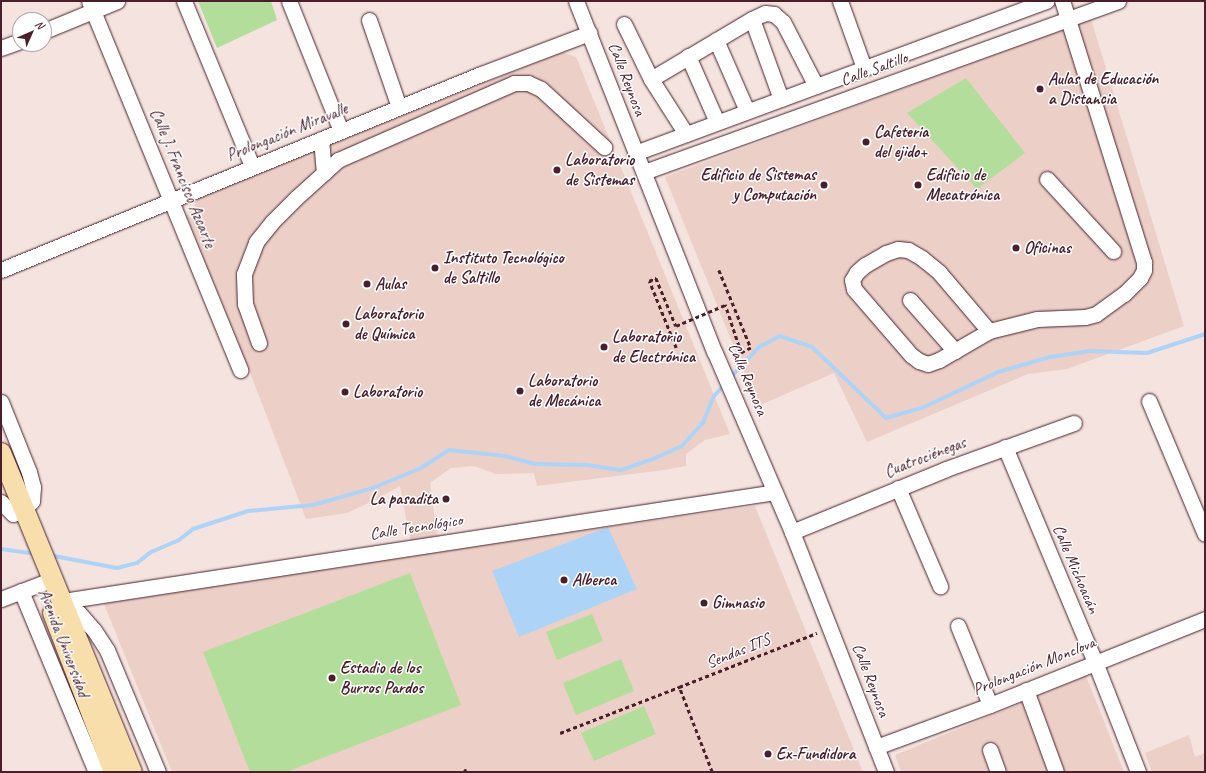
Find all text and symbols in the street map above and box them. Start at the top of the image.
north arrow [12,12,52,52]
text: N [32,17,47,32]
street label: Calle Reynosa [604,39,650,119]
street label: Calle Saltillo [838,47,910,91]
place label: Aulas de Educación a Distancia [1048,69,1158,109]
marker: Aulas de Educación a Distancia [1035,84,1045,94]
street label: Prolongación Miravalle [223,98,351,166]
street label: Calle J. Francisco Azcarte [146,105,220,251]
place label: Cafeteria del ejido+ [874,122,928,162]
marker: Cafeteria del ejido+ [861,137,871,147]
place label: Laboratorio de Sistemas [565,150,634,190]
marker: Laboratorio de Sistemas [552,165,562,175]
place label: Edificio de Sistemas y Computación [701,165,816,205]
place label: Edificio de Mecatrónica [926,165,999,205]
marker: Edificio de Sistemas y Computación [819,180,829,190]
marker: Edificio de Mecatrónica [913,180,923,190]
place label: Oficinas [1024,238,1071,258]
marker: Oficinas [1011,243,1021,253]
place label: Instituto Tecnológico de Saltillo [443,248,563,288]
marker: Instituto Tecnológico de Saltillo [430,263,440,273]
place label: Aulas [375,274,406,294]
marker: Aulas [362,279,372,289]
place label: Laboratorio de Química [354,304,423,344]
marker: Laboratorio de Química [341,319,351,329]
place label: Laboratorio de Electrónica [612,327,695,367]
street label: Calle Reynosa [723,339,773,419]
marker: Laboratorio de Electrónica [599,342,609,352]
place label: Laboratorio de Mecánica [528,371,601,411]
place label: Laboratorio [353,382,422,402]
marker: Laboratorio de Mecánica [515,386,525,396]
marker: Laboratorio [340,387,350,397]
street label: Cuatrociénegas [881,432,969,482]
place label: La pasadita [369,489,438,509]
marker: La pasadita [441,494,451,504]
street label: Calle Tecnológico [369,510,463,544]
street label: Calle Michoacán [1048,521,1104,617]
place label: Alberca [572,570,616,590]
marker: Alberca [559,575,569,585]
street label: Avenida Universidad [34,586,94,700]
place label: Gimnasio [712,593,764,613]
marker: Gimnasio [699,598,709,608]
street label: Sendas ITS [703,629,773,673]
street label: Prolongación Monclova [970,632,1098,700]
street label: Calle Reynosa [848,640,894,720]
place label: Estadio de los Burros Pardos [340,658,424,698]
marker: Estadio de los Burros Pardos [327,673,337,683]
place label: Ex-Fundidora [776,744,855,764]
marker: Ex-Fundidora [763,749,773,759]

